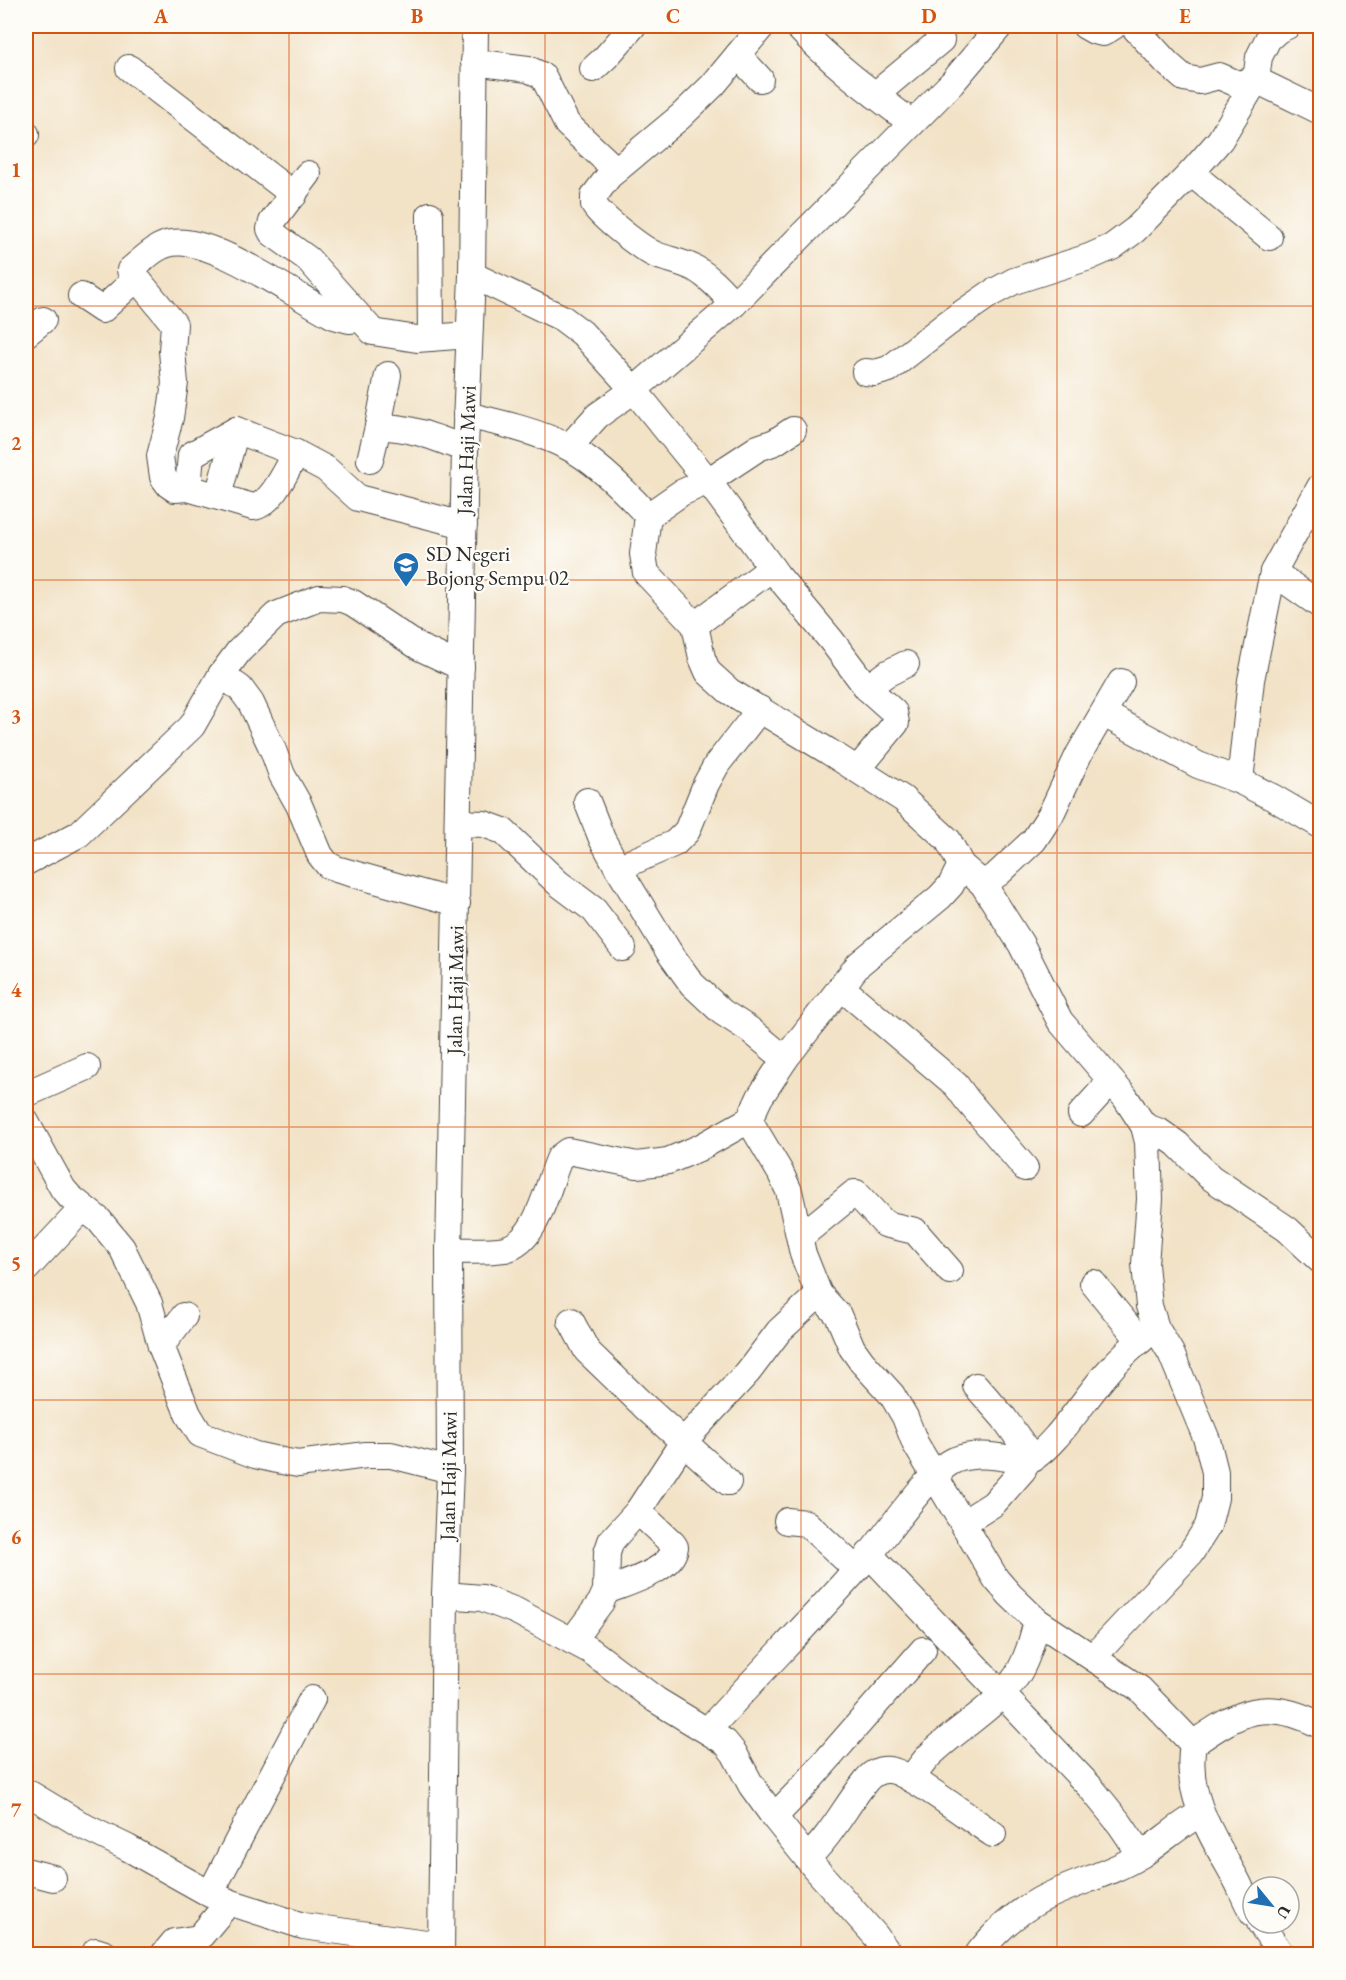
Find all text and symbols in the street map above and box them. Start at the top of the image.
text: A [153,3,169,29]
text: B [411,3,423,29]
text: C [666,3,680,29]
text: D [921,3,937,29]
text: E [1179,3,1191,29]
text: 1 [11,157,21,183]
street label: Jalan Haji Mawi [450,385,482,517]
text: 2 [11,430,22,456]
place label: SD Negeri Bojong Sempu 02 [426,540,569,591]
school or university icon: SD Negeri Bojong Sempu 02 [391,550,421,588]
text: 3 [11,703,21,729]
street label: Jalan Haji Mawi [440,925,470,1057]
text: 4 [11,977,22,1003]
text: 5 [11,1250,21,1276]
street label: Jalan Haji Mawi [433,1411,463,1543]
text: 6 [11,1524,22,1550]
text: 7 [11,1797,22,1823]
north arrow [1241,1875,1301,1935]
text: U [1271,1902,1296,1923]

